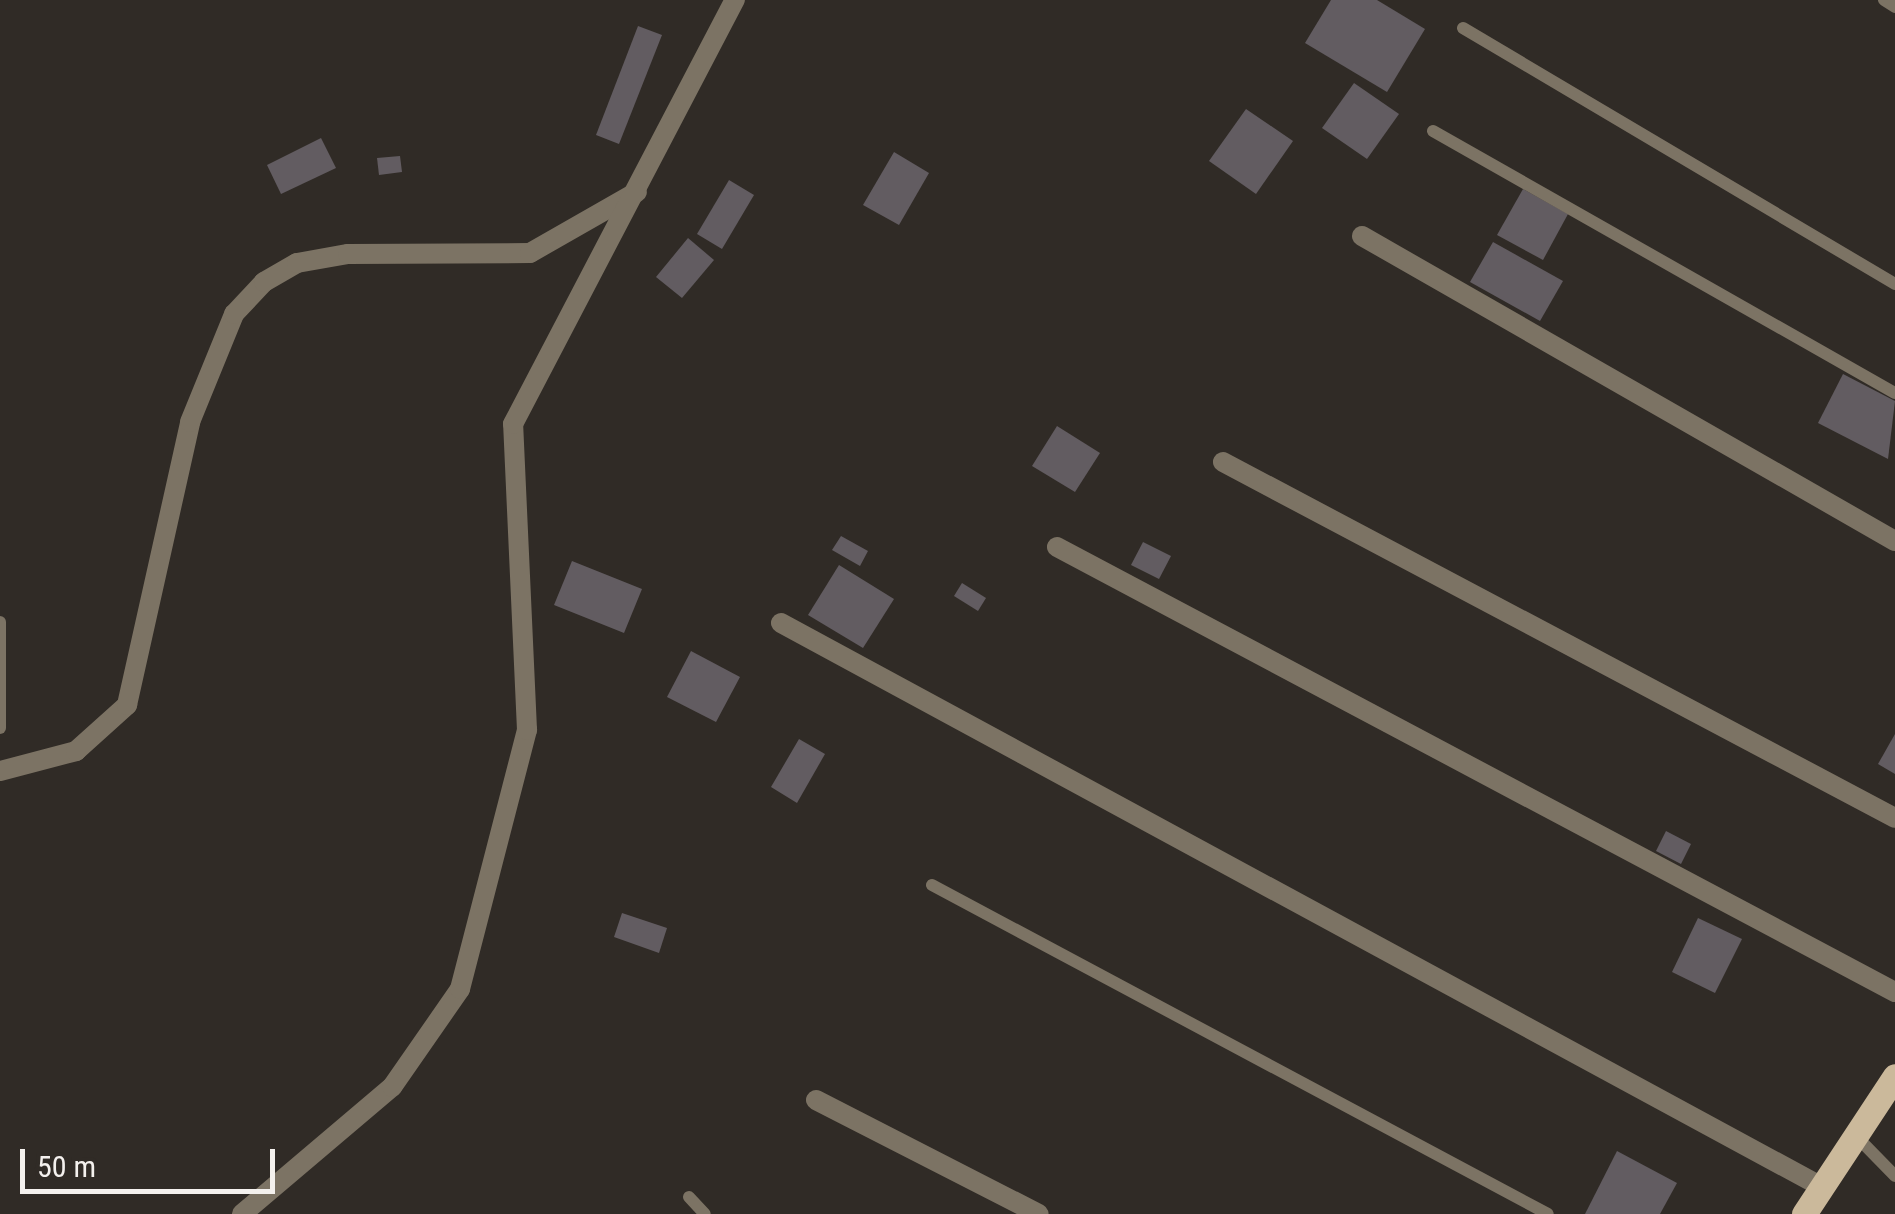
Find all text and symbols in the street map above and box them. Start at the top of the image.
scale bar [25,1129,280,1191]
text: 50 m [37,1149,96,1184]

